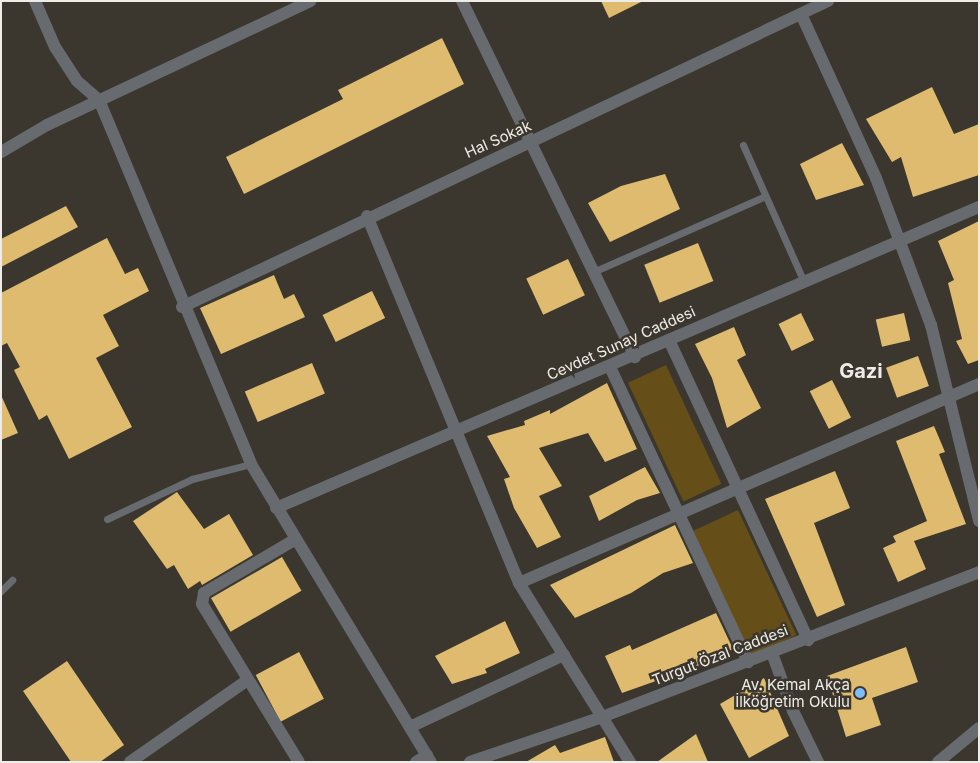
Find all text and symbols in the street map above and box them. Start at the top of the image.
street label: Hal Sokak [462,116,534,162]
street label: Cevdet Sunay Caddesi [544,302,698,384]
district label: Gazi [839,359,883,383]
street label: Turgut Özal Caddesi [650,621,790,689]
place label: Av. Kemal Akça İlköğretim Okulu [735,675,850,710]
marker: Av. Kemal Akça İlköğretim Okulu [854,687,866,699]

